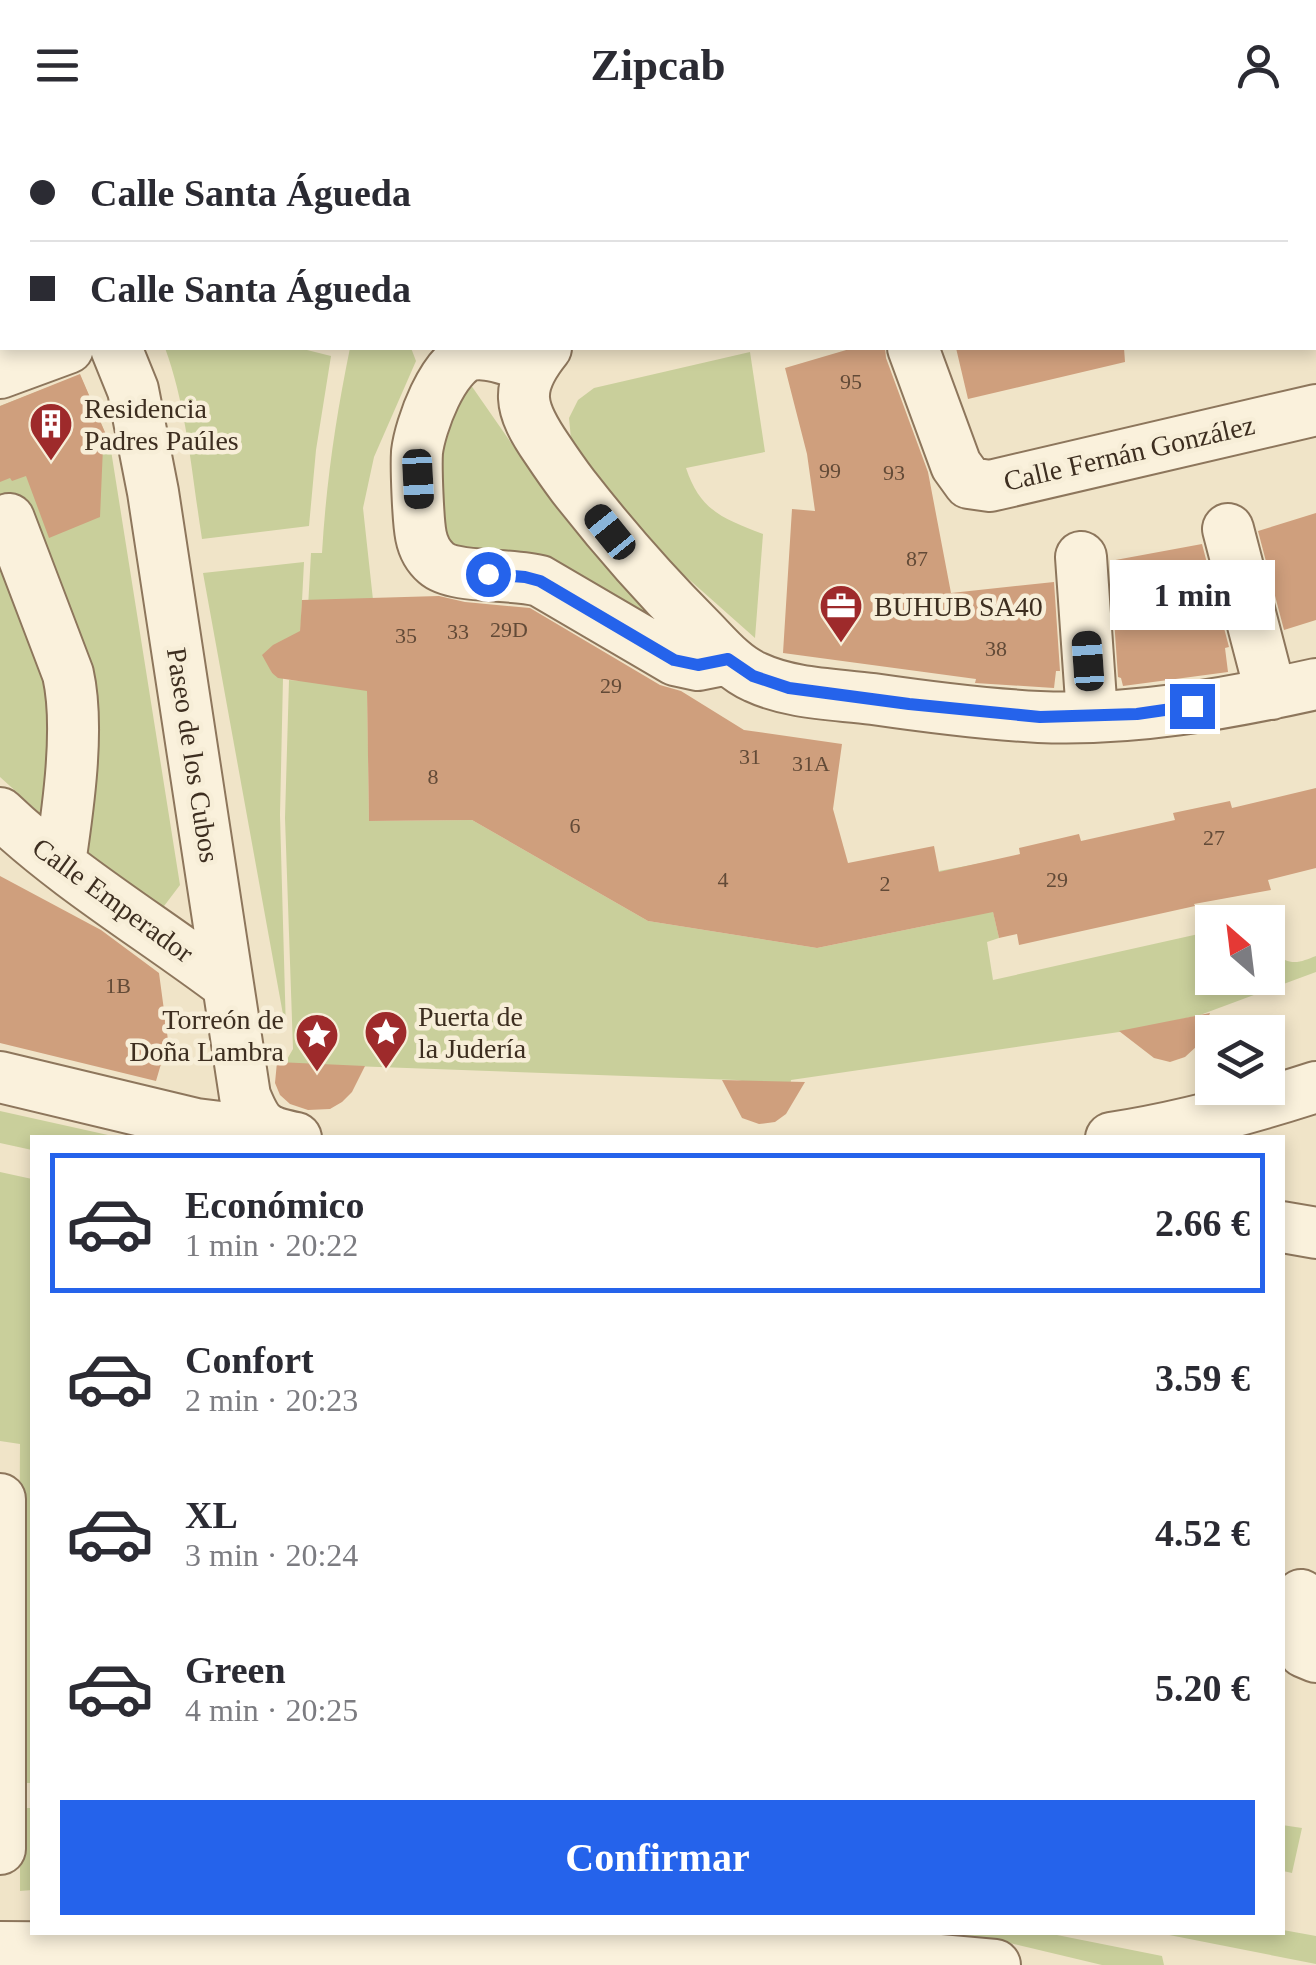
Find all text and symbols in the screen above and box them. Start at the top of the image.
icon: menu [30,38,85,93]
icon: person [1231,38,1286,93]
text: Zipcab [590,40,726,90]
text: Calle Santa Águeda [90,172,411,214]
text: Calle Santa Águeda [90,268,411,310]
house number: 95 [840,369,862,394]
place label: Residencia Padres Paúles [84,393,239,456]
building icon: Residencia Padres Paúles [28,401,74,462]
street label: Calle Fernán González [1001,409,1257,497]
car [401,448,435,510]
house number: 99 [819,458,841,483]
house number: 93 [883,460,905,485]
car [579,499,641,565]
house number: 87 [906,546,928,571]
route start [466,552,511,597]
callout: 1 min [1110,561,1274,631]
text: 1 min [1154,577,1231,613]
office icon: BUHUB SA40 [818,583,864,644]
place label: BUHUB SA40 [874,591,1043,622]
house number: 29D [490,617,528,642]
house number: 33 [447,619,469,644]
house number: 35 [395,623,417,648]
car [1071,630,1105,692]
house number: 38 [985,636,1007,661]
street label: Paseo de los Cubos [161,645,225,865]
house number: 29 [600,673,622,698]
route end [1170,684,1215,729]
house number: 31 [739,744,761,769]
house number: 31A [792,751,830,776]
house number: 8 [428,764,439,789]
house number: 6 [570,813,581,838]
house number: 27 [1203,825,1225,850]
street label: Calle Emperador [27,831,200,969]
house number: 4 [718,867,729,892]
house number: 29 [1046,867,1068,892]
house number: 2 [880,871,891,896]
north arrow [1195,905,1285,995]
map controls [1195,905,1285,1105]
house number: 1B [105,973,131,998]
place label: Puerta de la Judería [418,1001,527,1064]
place label: Torreón de Doña Lambra [129,1004,285,1067]
place icon: Puerta de la Judería [363,1009,409,1070]
place icon: Torreón de Doña Lambra [294,1012,340,1073]
button: layers [1195,1015,1285,1105]
icon: car [65,1178,155,1268]
text: Económico [185,1184,364,1226]
text: 2.66 € [1155,1202,1250,1244]
text: 1 min · 20:22 [185,1227,358,1263]
icon: car [65,1333,155,1423]
text: Confort [185,1339,314,1381]
text: 3.59 € [1155,1357,1250,1399]
text: 2 min · 20:23 [185,1382,358,1418]
icon: car [65,1488,155,1578]
text: XL [185,1494,238,1536]
text: 4.52 € [1155,1512,1250,1554]
text: 3 min · 20:24 [185,1537,358,1573]
icon: car [65,1643,155,1733]
text: Green [185,1649,286,1691]
text: 5.20 € [1155,1667,1250,1709]
text: 4 min · 20:25 [185,1692,358,1728]
button: Confirmar [60,1800,1255,1915]

